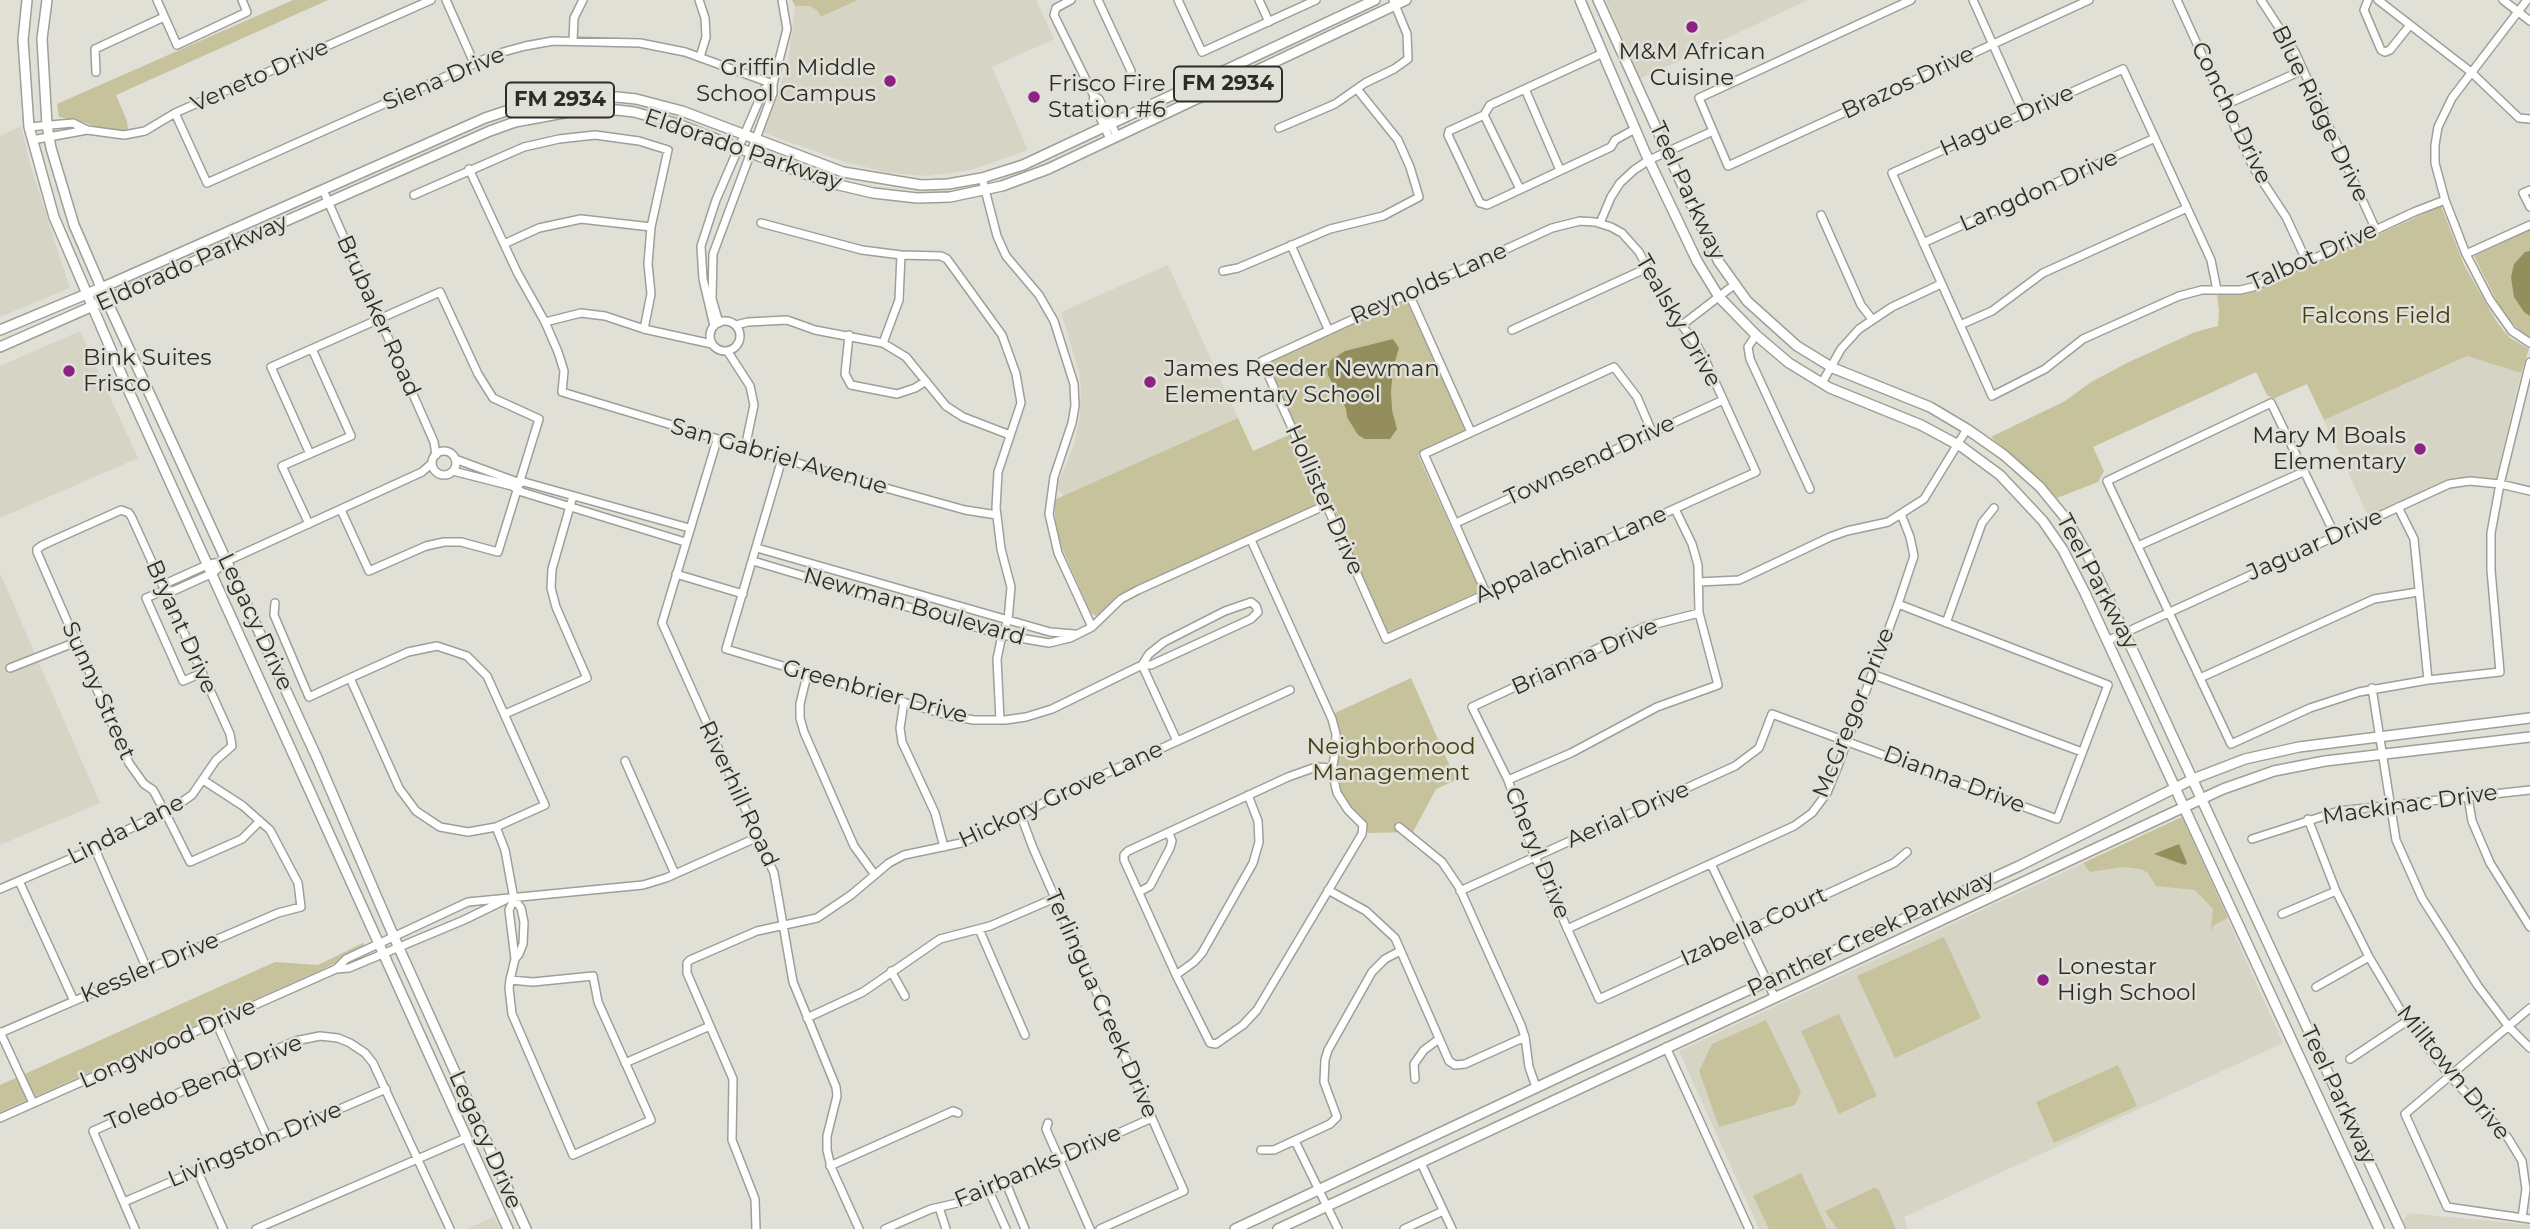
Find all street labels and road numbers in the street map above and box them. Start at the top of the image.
street label: Blue Ridge Drive [2265,21,2375,207]
street label: Veneto Drive [187,33,333,119]
street label: Concho Drive [2185,37,2277,189]
street label: Brazos Drive [1838,40,1978,126]
street label: Siena Drive [379,41,509,117]
road number: FM 2934 [1174,66,1282,102]
street label: Hague Drive [1936,79,2078,163]
road number: FM 2934 [506,82,614,118]
street label: Eldorado Parkway [641,103,845,197]
street label: Teel Parkway [1643,118,1731,264]
street label: Langdon Drive [1956,144,2122,238]
street label: Eldorado Parkway [92,208,292,318]
street label: Talbot Drive [2244,216,2382,298]
street label: Brubaker Road [330,231,426,401]
street label: Reynolds Lane [1346,237,1512,331]
street label: Tealsky Drive [1629,250,1727,392]
street label: Townsend Drive [1501,410,1679,512]
street label: San Gabriel Avenue [667,413,891,501]
street label: Hollister Drive [1279,421,1369,579]
street label: Appalachian Lane [1471,500,1671,610]
street label: Jaguar Drive [2243,503,2387,587]
street label: Teel Parkway [2050,510,2144,654]
street label: Legacy Drive [211,549,299,695]
street label: Bryant Drive [139,556,223,698]
street label: Newman Boulevard [800,562,1028,652]
street label: Brianna Drive [1508,612,1662,702]
street label: Sunny Street [55,618,141,764]
street label: McGregor Drive [1807,624,1901,802]
street label: Greenbrier Drive [780,654,970,730]
street label: Riverhill Road [692,717,784,871]
street label: Hickory Grove Lane [954,736,1168,854]
street label: Dianna Drive [1879,740,2029,820]
street label: Aerial Drive [1562,776,1694,854]
street label: Mackinac Drive [2321,779,2499,831]
street label: Cheryl Drive [1498,783,1576,923]
street label: Linda Lane [63,789,189,871]
street label: Panther Creek Parkway [1743,865,1999,1003]
street label: Izabella Court [1676,881,1832,973]
street label: Terlingua Creek Drive [1038,886,1164,1122]
street label: Kessler Drive [77,926,223,1010]
street label: Longwood Drive [76,993,260,1095]
street label: Milltown Drive [2390,1000,2516,1146]
street label: Teel Parkway [2294,1022,2382,1168]
street label: Toledo Bend Drive [101,1029,307,1137]
street label: Legacy Drive [442,1067,528,1213]
street label: Livingston Drive [164,1096,346,1194]
street label: Fairbanks Drive [951,1119,1125,1215]

